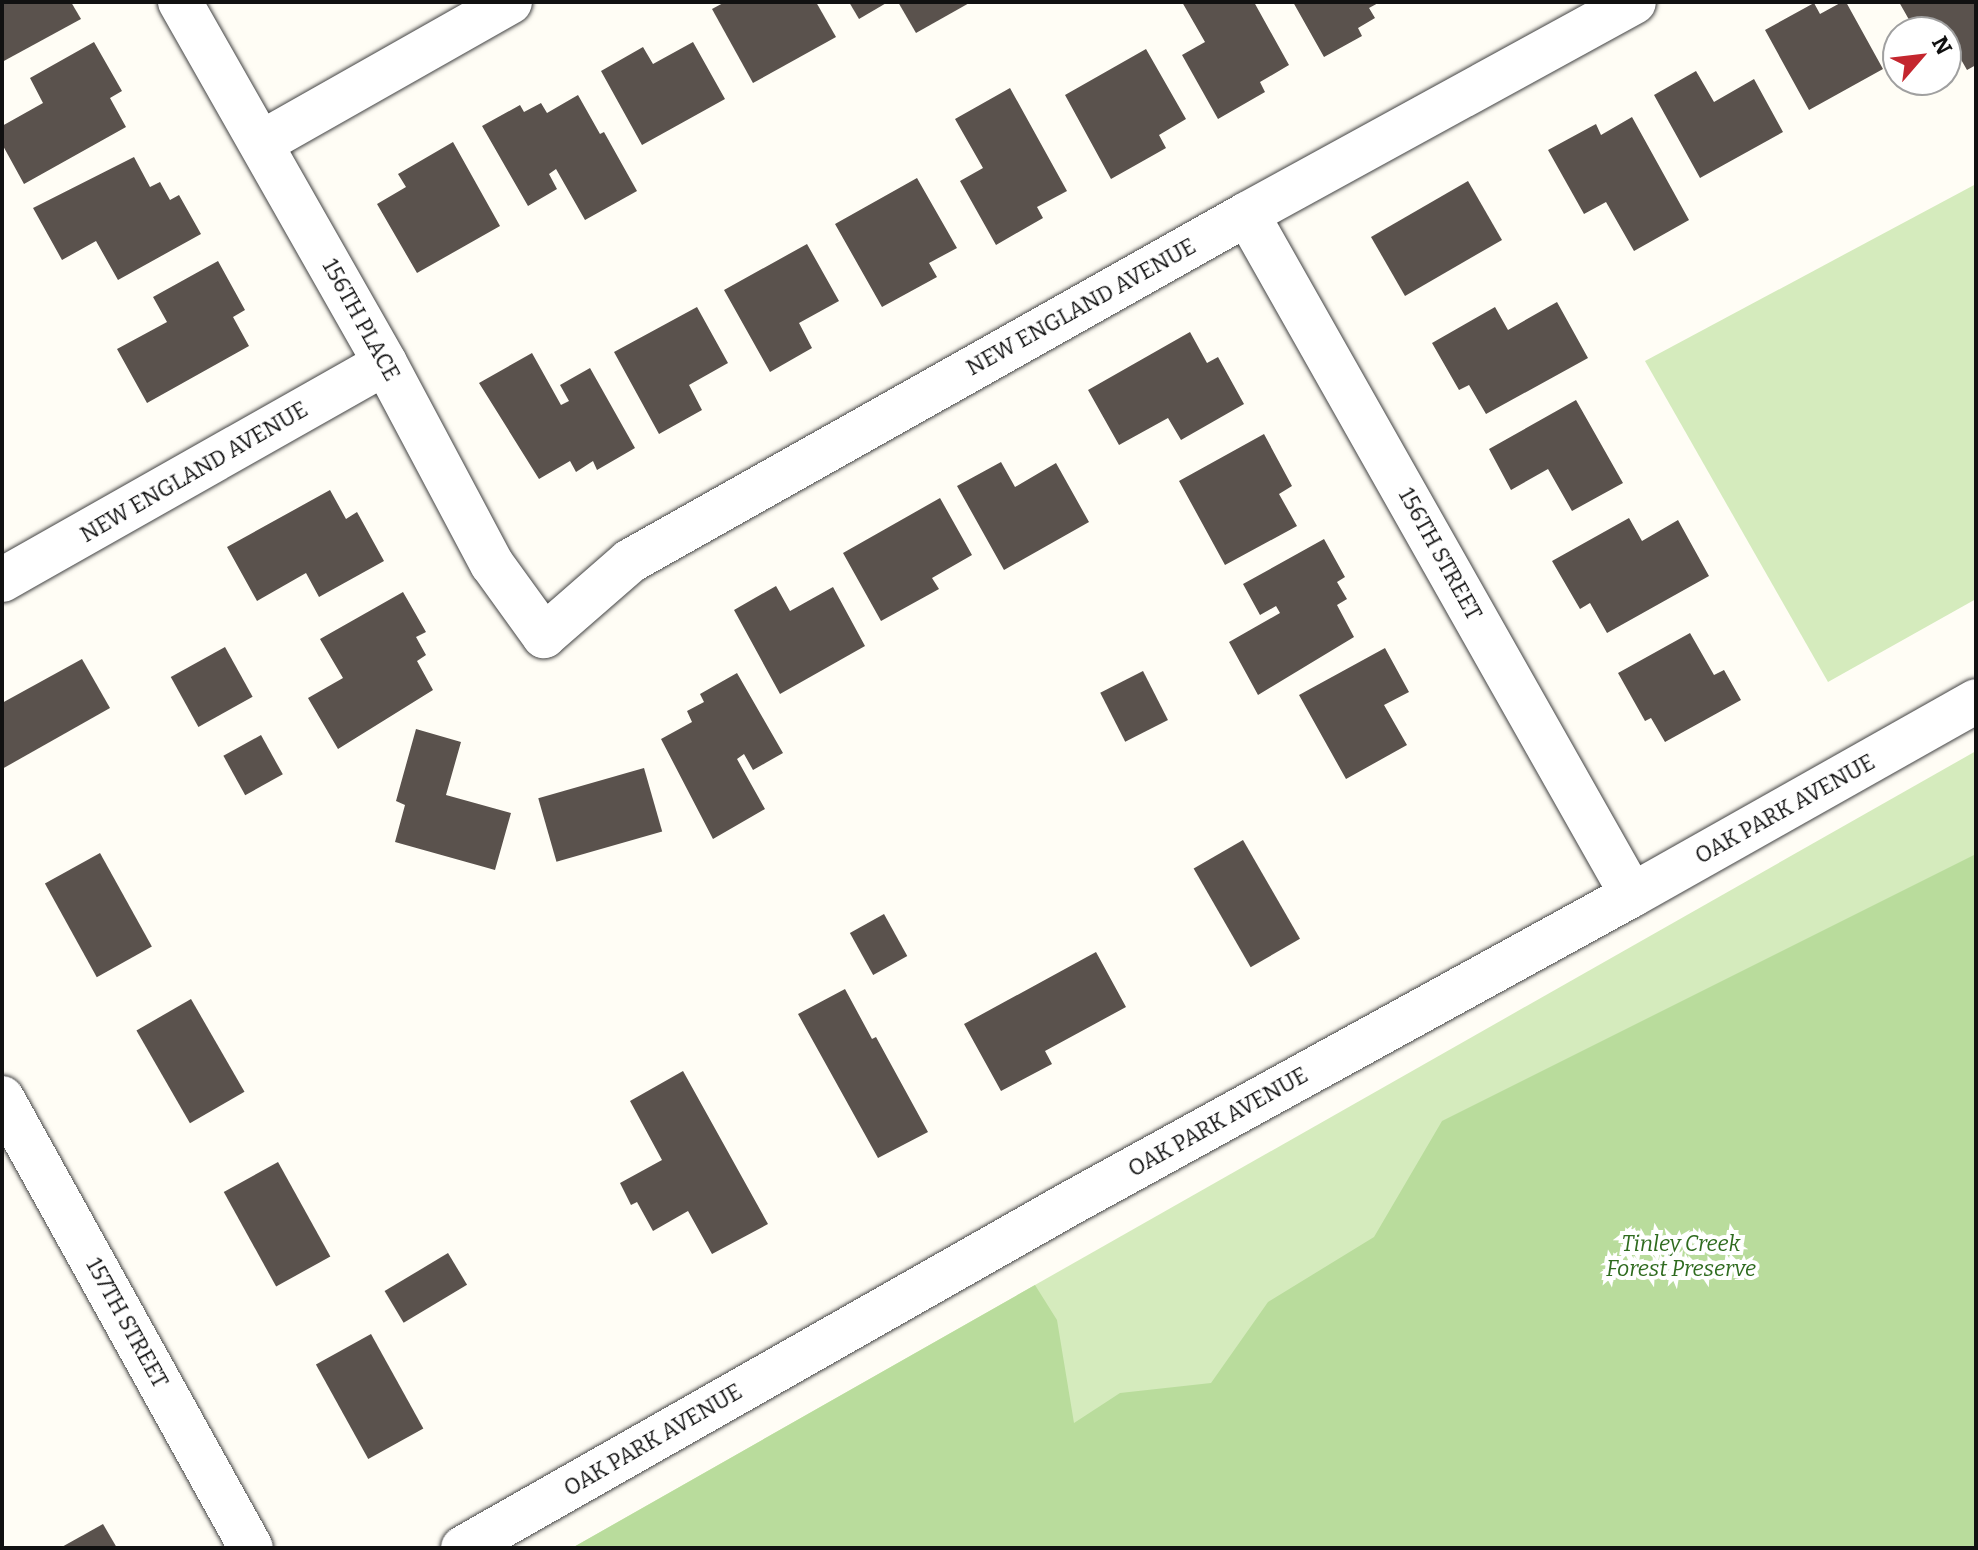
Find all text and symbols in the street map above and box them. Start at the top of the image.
north arrow [1882,16,1962,96]
text: N [1926,32,1958,59]
street label: NEW ENGLAND AVENUE [962,233,1200,381]
street label: 156TH PLACE [317,254,405,386]
street label: NEW ENGLAND AVENUE [76,396,312,548]
street label: 156TH STREET [1393,484,1487,624]
street label: OAK PARK AVENUE [1691,749,1879,869]
street label: OAK PARK AVENUE [1124,1062,1312,1182]
park label: Tinley Creek Forest Preserve [1606,1230,1756,1282]
street label: 157TH STREET [80,1254,174,1392]
street label: OAK PARK AVENUE [559,1378,747,1502]

